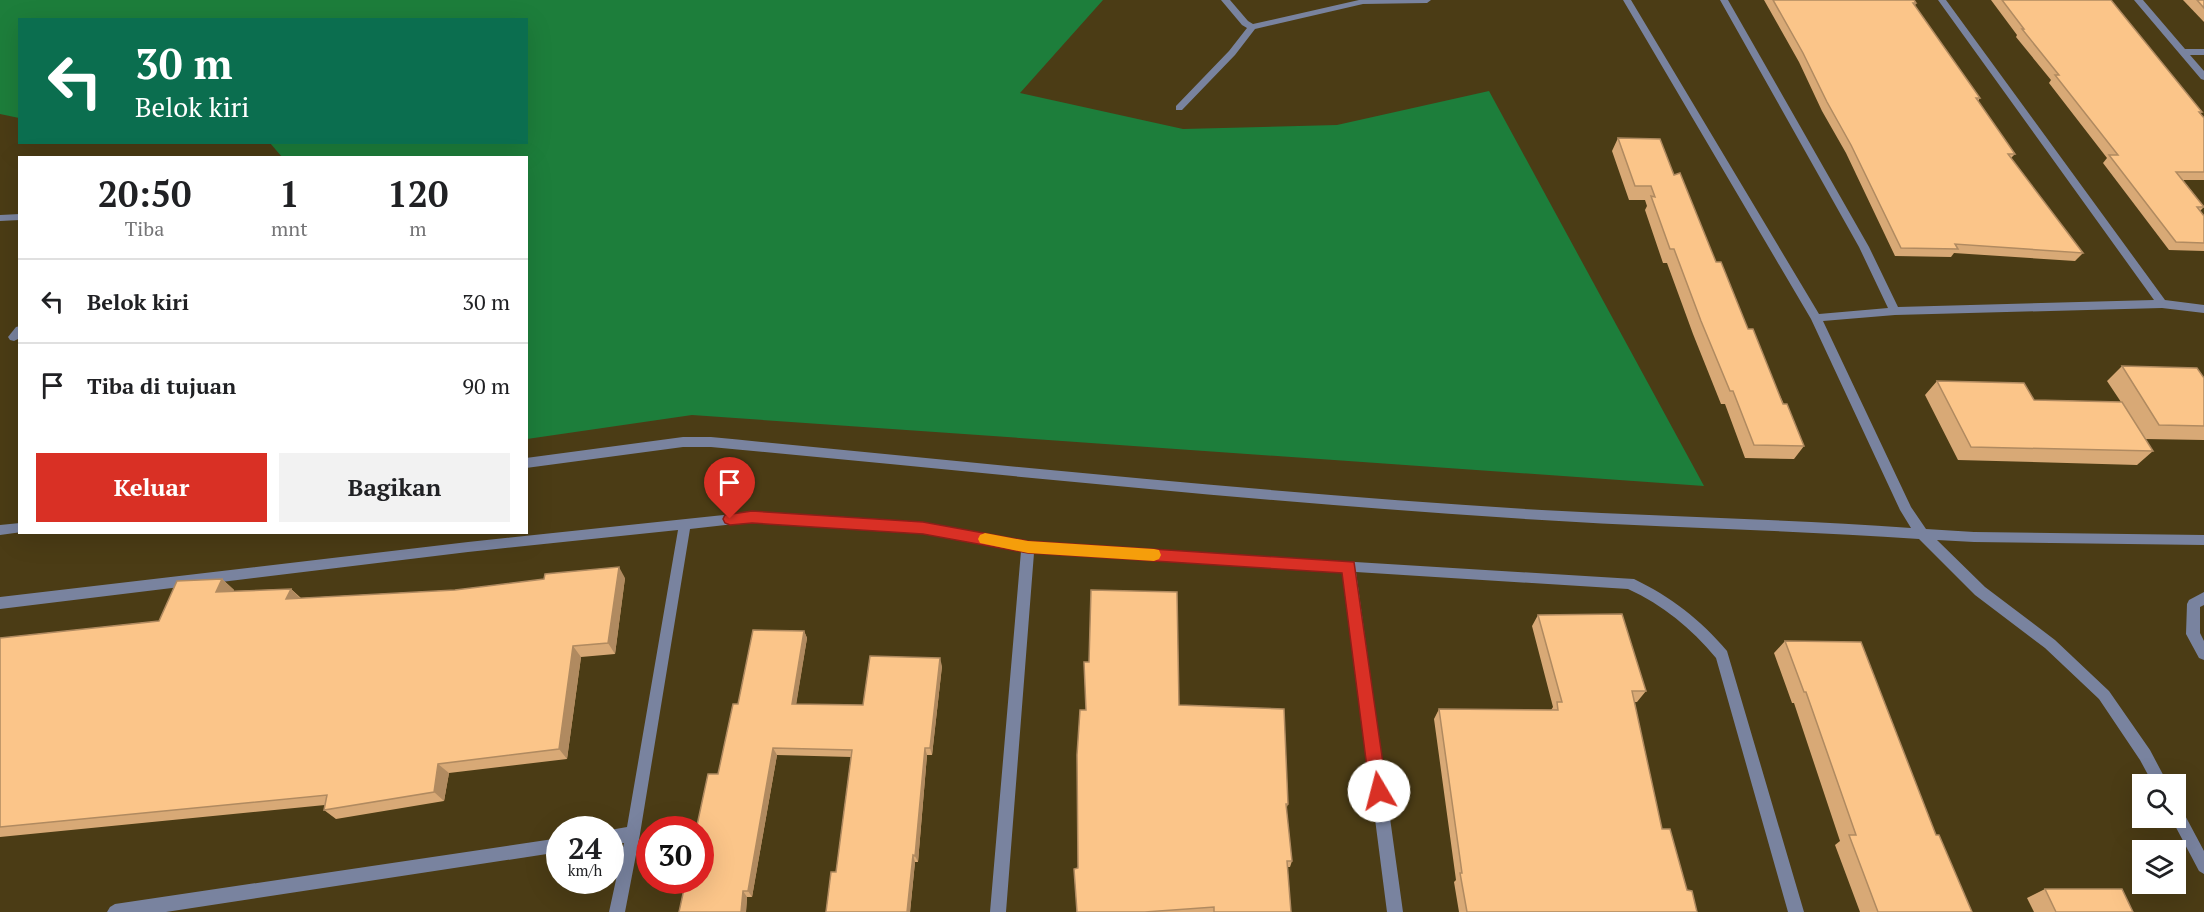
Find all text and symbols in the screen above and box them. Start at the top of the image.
text: 30 m [135,35,233,91]
icon: left [36,42,114,120]
text: Belok kiri [135,89,249,125]
text: 20:50 [98,170,191,217]
text: 1 [279,170,300,217]
text: 120 [387,170,448,217]
text: Tiba [125,215,164,242]
text: mnt [271,215,308,242]
text: m [409,215,426,242]
icon: left [36,285,69,318]
text: Belok kiri [87,287,189,316]
text: 30 m [462,287,510,316]
icon: arrive [36,369,69,402]
text: Tiba di tujuan [87,371,236,400]
text: 90 m [462,371,510,400]
button: Keluar [36,453,267,522]
button: Bagikan [279,453,510,522]
pin [704,457,755,519]
icon: arrive [713,466,746,499]
position arrow [1347,759,1411,823]
map controls [2132,774,2186,894]
button: search [2132,774,2186,828]
speed limit sign: 30 [636,816,714,894]
text: 24 [568,828,602,868]
button: layers [2132,840,2186,894]
text: km/h [568,860,602,880]

